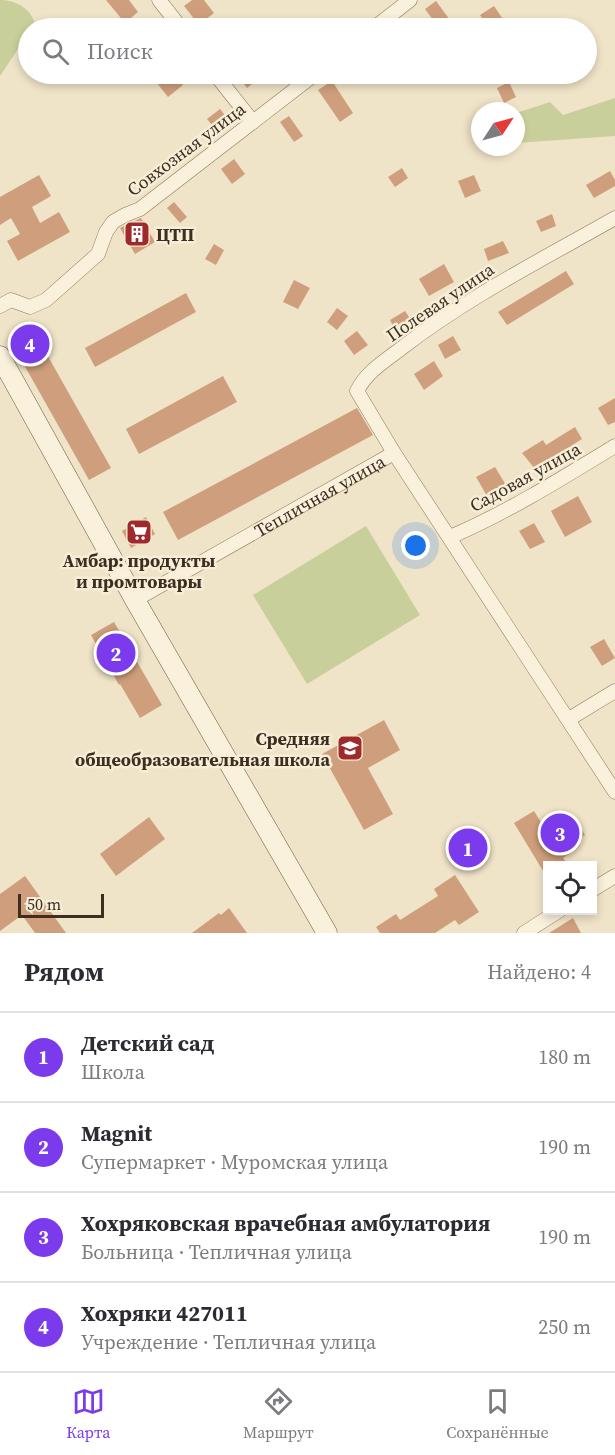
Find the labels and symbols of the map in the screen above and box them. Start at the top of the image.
street label: Совхозная улица [122,96,251,202]
north arrow [471,102,525,156]
building icon: ЦТП [122,219,152,249]
place label: ЦТП [156,222,194,247]
street label: Полевая улица [381,256,500,347]
pin: 4 [10,322,50,366]
street label: Садовая улица [465,436,586,518]
street label: Тепличная улица [249,448,390,542]
supermarket icon: Амбар: продукты и промтовары [124,517,154,547]
your location [401,531,430,560]
place label: Амбар: продукты и промтовары [63,548,216,594]
pin: 2 [96,630,136,676]
place label: Средняя общеобразовательная школа [75,726,330,772]
school or university icon: Средняя общеобразовательная школа [335,733,365,763]
pin: 3 [540,810,580,856]
pin: 1 [448,826,488,870]
scale bar [18,891,104,918]

